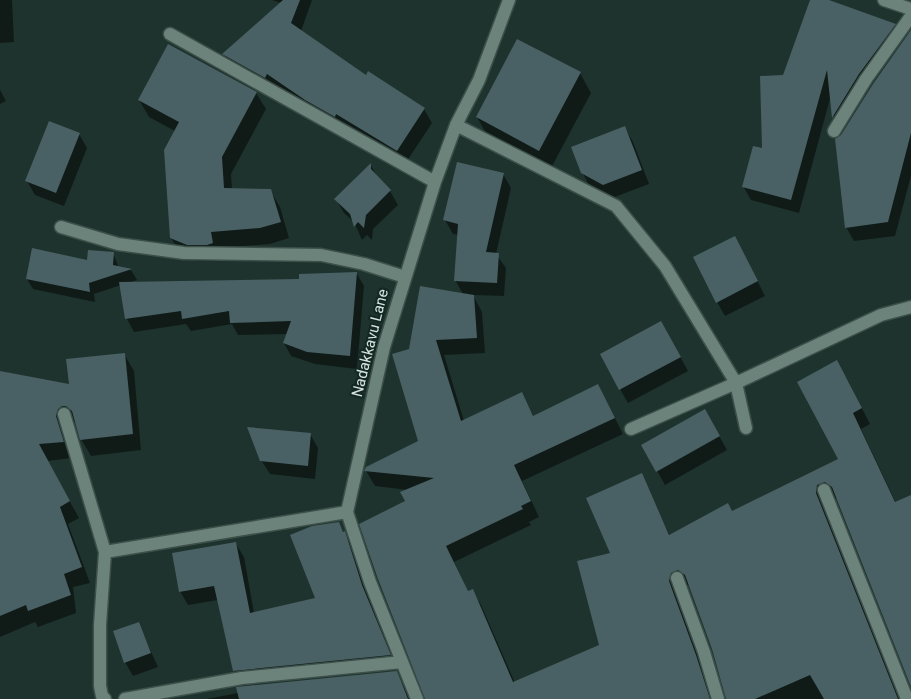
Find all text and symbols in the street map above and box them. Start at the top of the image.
street label: Nadakkavu Lane [348,287,392,399]

